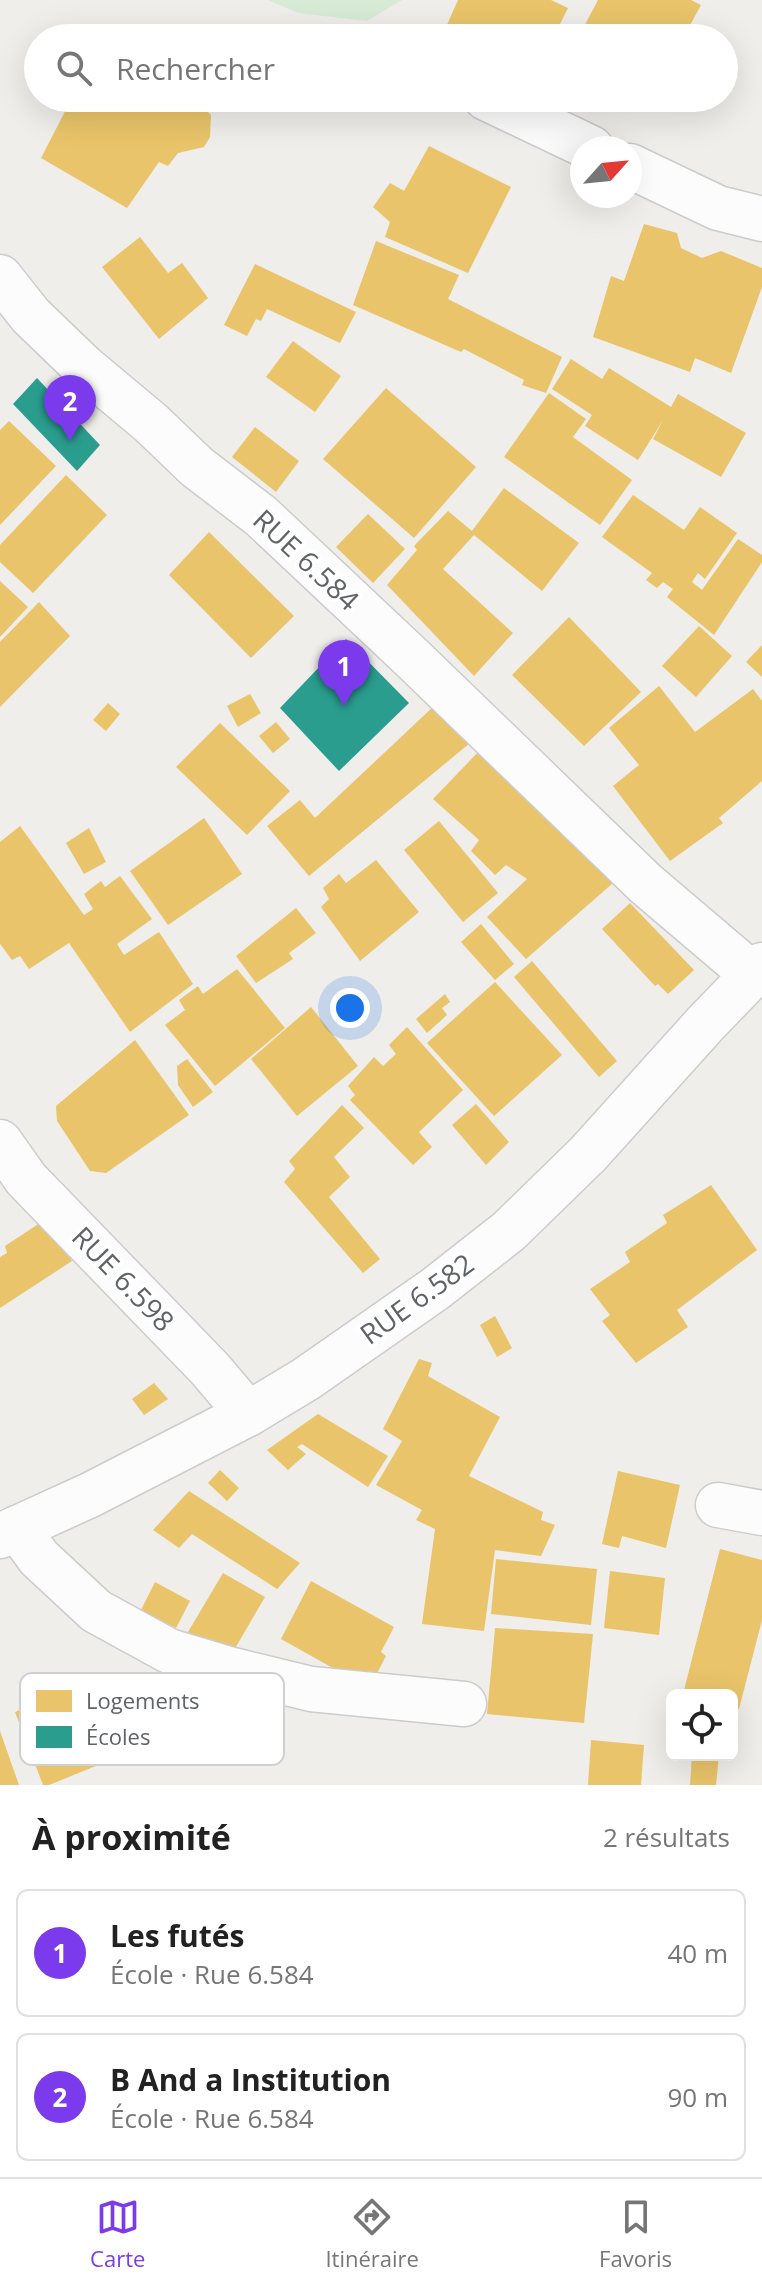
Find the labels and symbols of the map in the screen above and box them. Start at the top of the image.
north arrow [570,136,642,208]
pin: 2 [44,375,96,441]
street label: RUE 6.584 [245,500,368,618]
pin: 1 [318,640,370,706]
your location [330,988,370,1028]
street label: RUE 6.598 [64,1218,183,1339]
street label: RUE 6.582 [352,1244,481,1352]
legend [20,1673,284,1765]
text: Logements [86,1685,200,1715]
text: Écoles [86,1721,150,1751]

